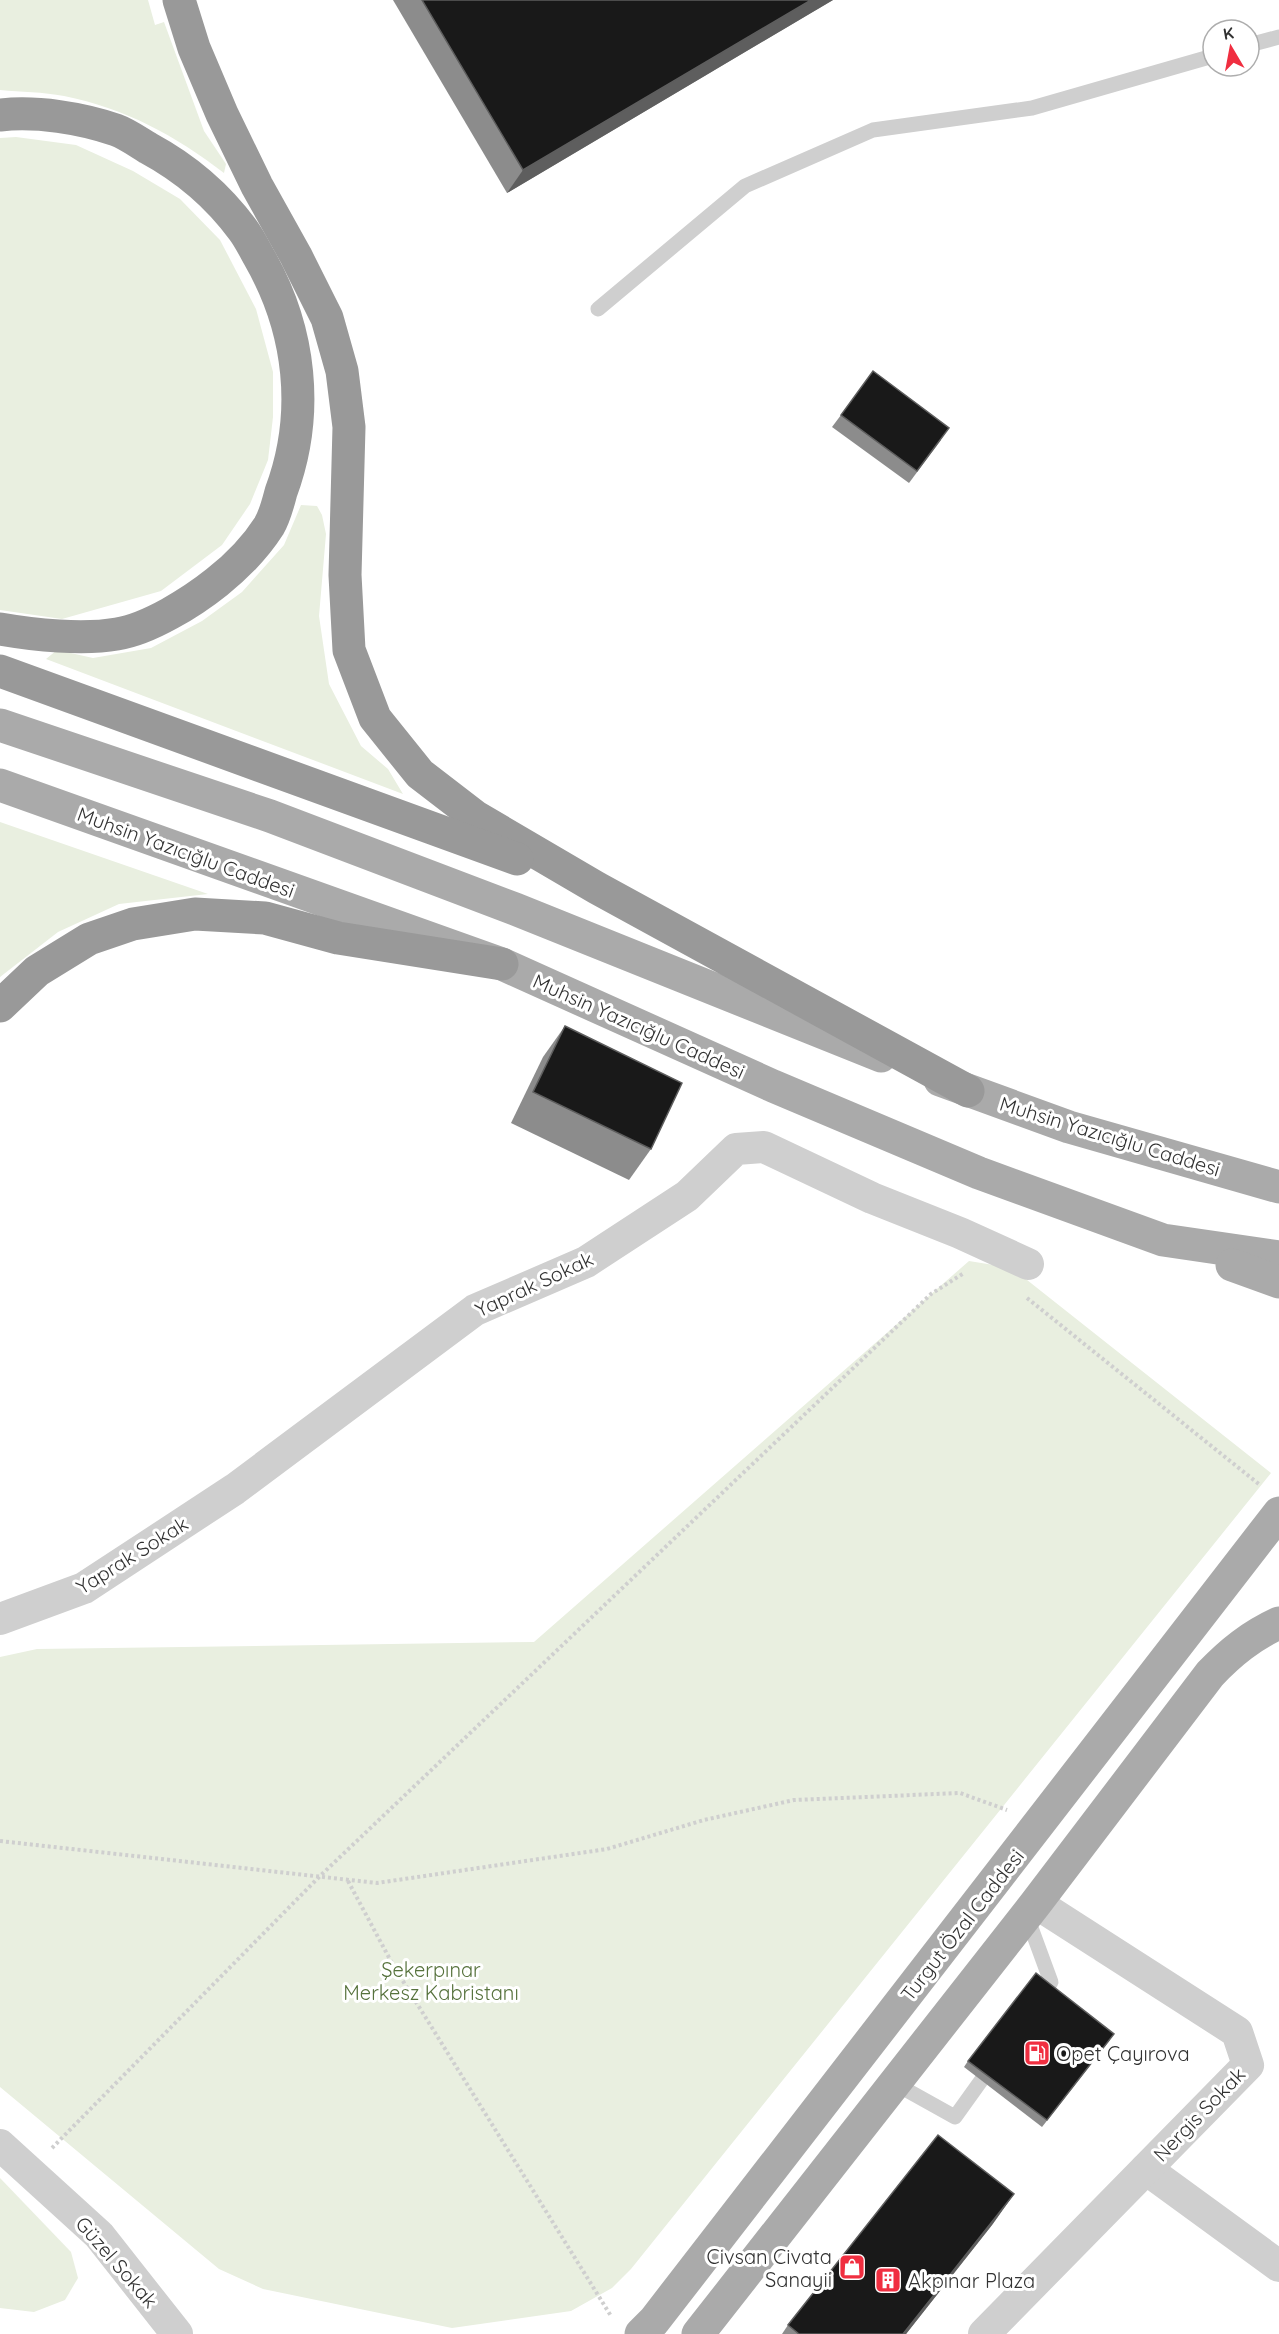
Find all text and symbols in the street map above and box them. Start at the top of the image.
north arrow [1201,18,1261,78]
text: K [1221,22,1235,44]
street label: Muhsin Yazıcığlu Caddesi [74,801,298,903]
street label: Muhsin Yazıcığlu Caddesi [529,968,749,1084]
street label: Muhsin Yazıcığlu Caddesi [997,1091,1223,1181]
street label: Yaprak Sokak [471,1246,597,1322]
street label: Yaprak Sokak [71,1511,193,1599]
street label: Turgut Özal Caddesi [895,1844,1029,2006]
park label: Şekerpınar Merkesz Kabristanı [343,1957,519,2005]
fuel station icon: Opet Çayırova [1022,2038,1052,2068]
place label: Opet Çayırova [1056,2041,1190,2066]
street label: Nergis Sokak [1148,2062,1250,2166]
street label: Güzel Sokak [71,2211,163,2313]
place label: Civsan Civata Sanayii [707,2244,832,2292]
shop icon: Civsan Civata Sanayii [837,2252,867,2282]
building icon: Akpınar Plaza [873,2265,903,2295]
place label: Akpınar Plaza [908,2268,1035,2293]

